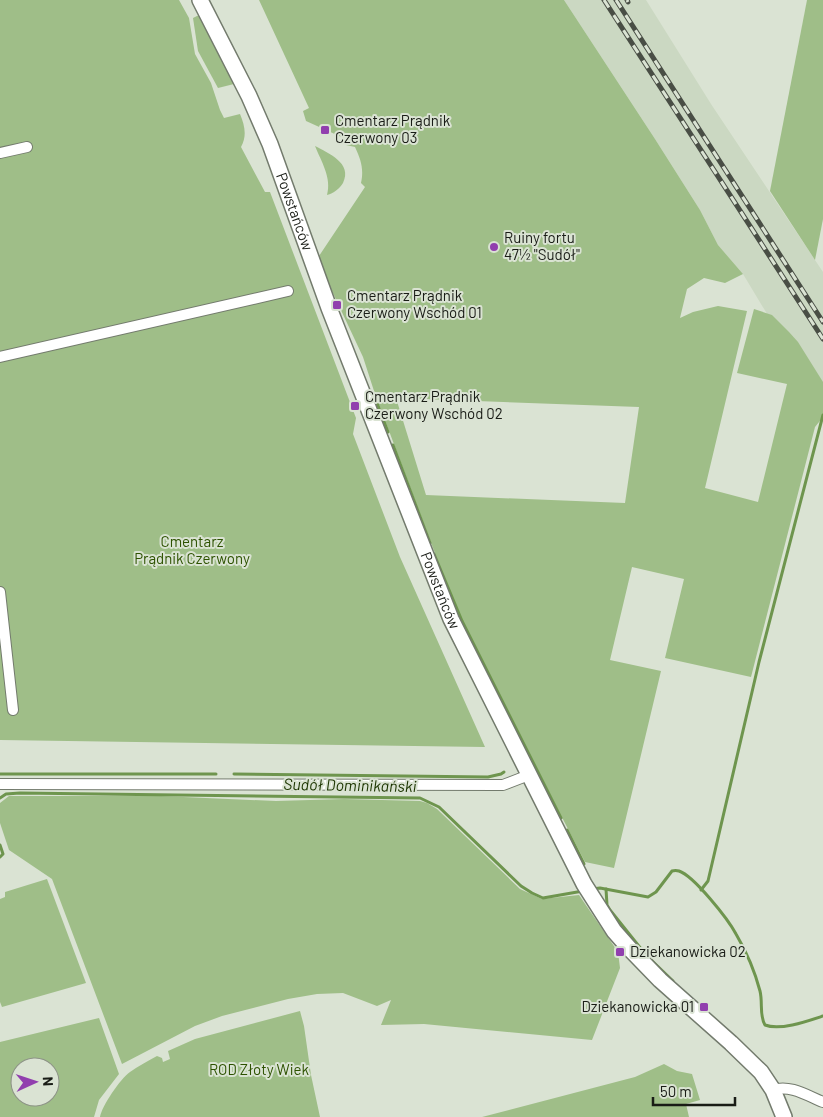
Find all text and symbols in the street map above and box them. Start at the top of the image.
place label: Cmentarz Prądnik Czerwony 03 [335,111,451,146]
marker: Cmentarz Prądnik Czerwony 03 [319,124,331,136]
street label: Powstańców [273,170,318,253]
place label: Ruiny fortu 47½ "Sudół" [504,228,580,263]
marker: Ruiny fortu 47½ "Sudół" [488,241,500,253]
place label: Cmentarz Prądnik Czerwony Wschód 01 [347,286,482,321]
marker: Cmentarz Prądnik Czerwony Wschód 01 [331,299,343,311]
place label: Cmentarz Prądnik Czerwony Wschód 02 [365,387,503,422]
marker: Cmentarz Prądnik Czerwony Wschód 02 [349,400,361,412]
park label: Cmentarz Prądnik Czerwony [134,532,250,567]
street label: Powstańców [418,549,465,632]
water label: Sudół Dominikański [283,774,417,795]
place label: Dziekanowicka 02 [630,942,746,960]
marker: Dziekanowicka 02 [614,946,626,958]
place label: Dziekanowicka 01 [582,997,694,1015]
marker: Dziekanowicka 01 [698,1001,710,1013]
north arrow [10,1057,60,1107]
park label: ROD Złoty Wiek [209,1060,310,1078]
scale bar [653,1074,736,1106]
text: N [40,1076,57,1086]
text: 50 m [660,1082,692,1100]

